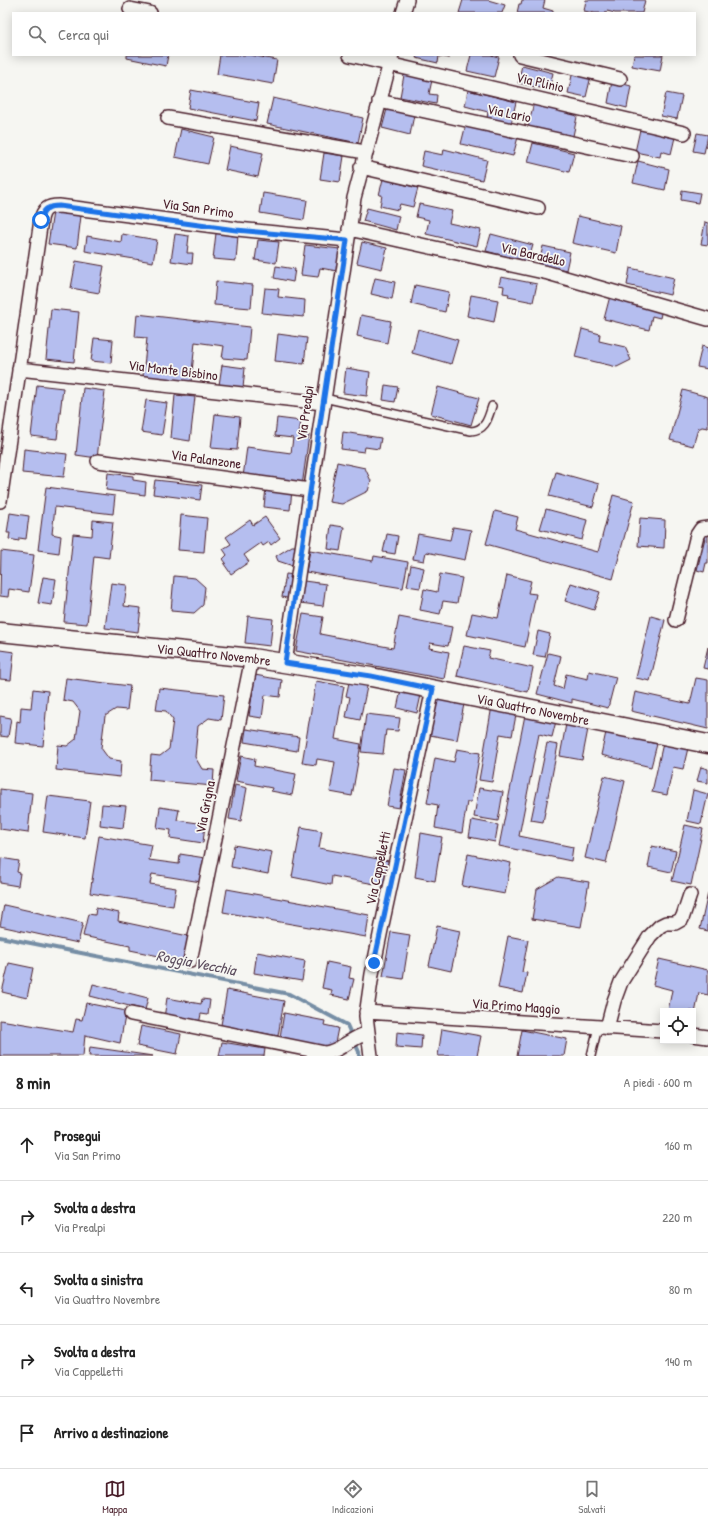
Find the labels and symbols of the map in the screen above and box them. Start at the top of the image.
street label: Via Plinio [514,67,566,96]
street label: Via Lario [485,99,533,127]
street label: Via San Primo [161,193,235,222]
route start [32,211,50,229]
street label: Via Baradello [499,237,568,270]
street label: Via Monte Bisbino [127,355,219,384]
street label: Via Prealpi [291,384,319,442]
street label: Via Palanzone [170,444,243,473]
street label: Via Quattro Novembre [156,638,273,670]
street label: Via Quattro Novembre [475,688,592,729]
street label: Via Grigna [190,779,220,835]
street label: Via Cappelletti [360,829,396,907]
water label: Roggia Vecchia [155,945,240,981]
route end [365,954,383,972]
street label: Via Primo Maggio [471,993,561,1019]

